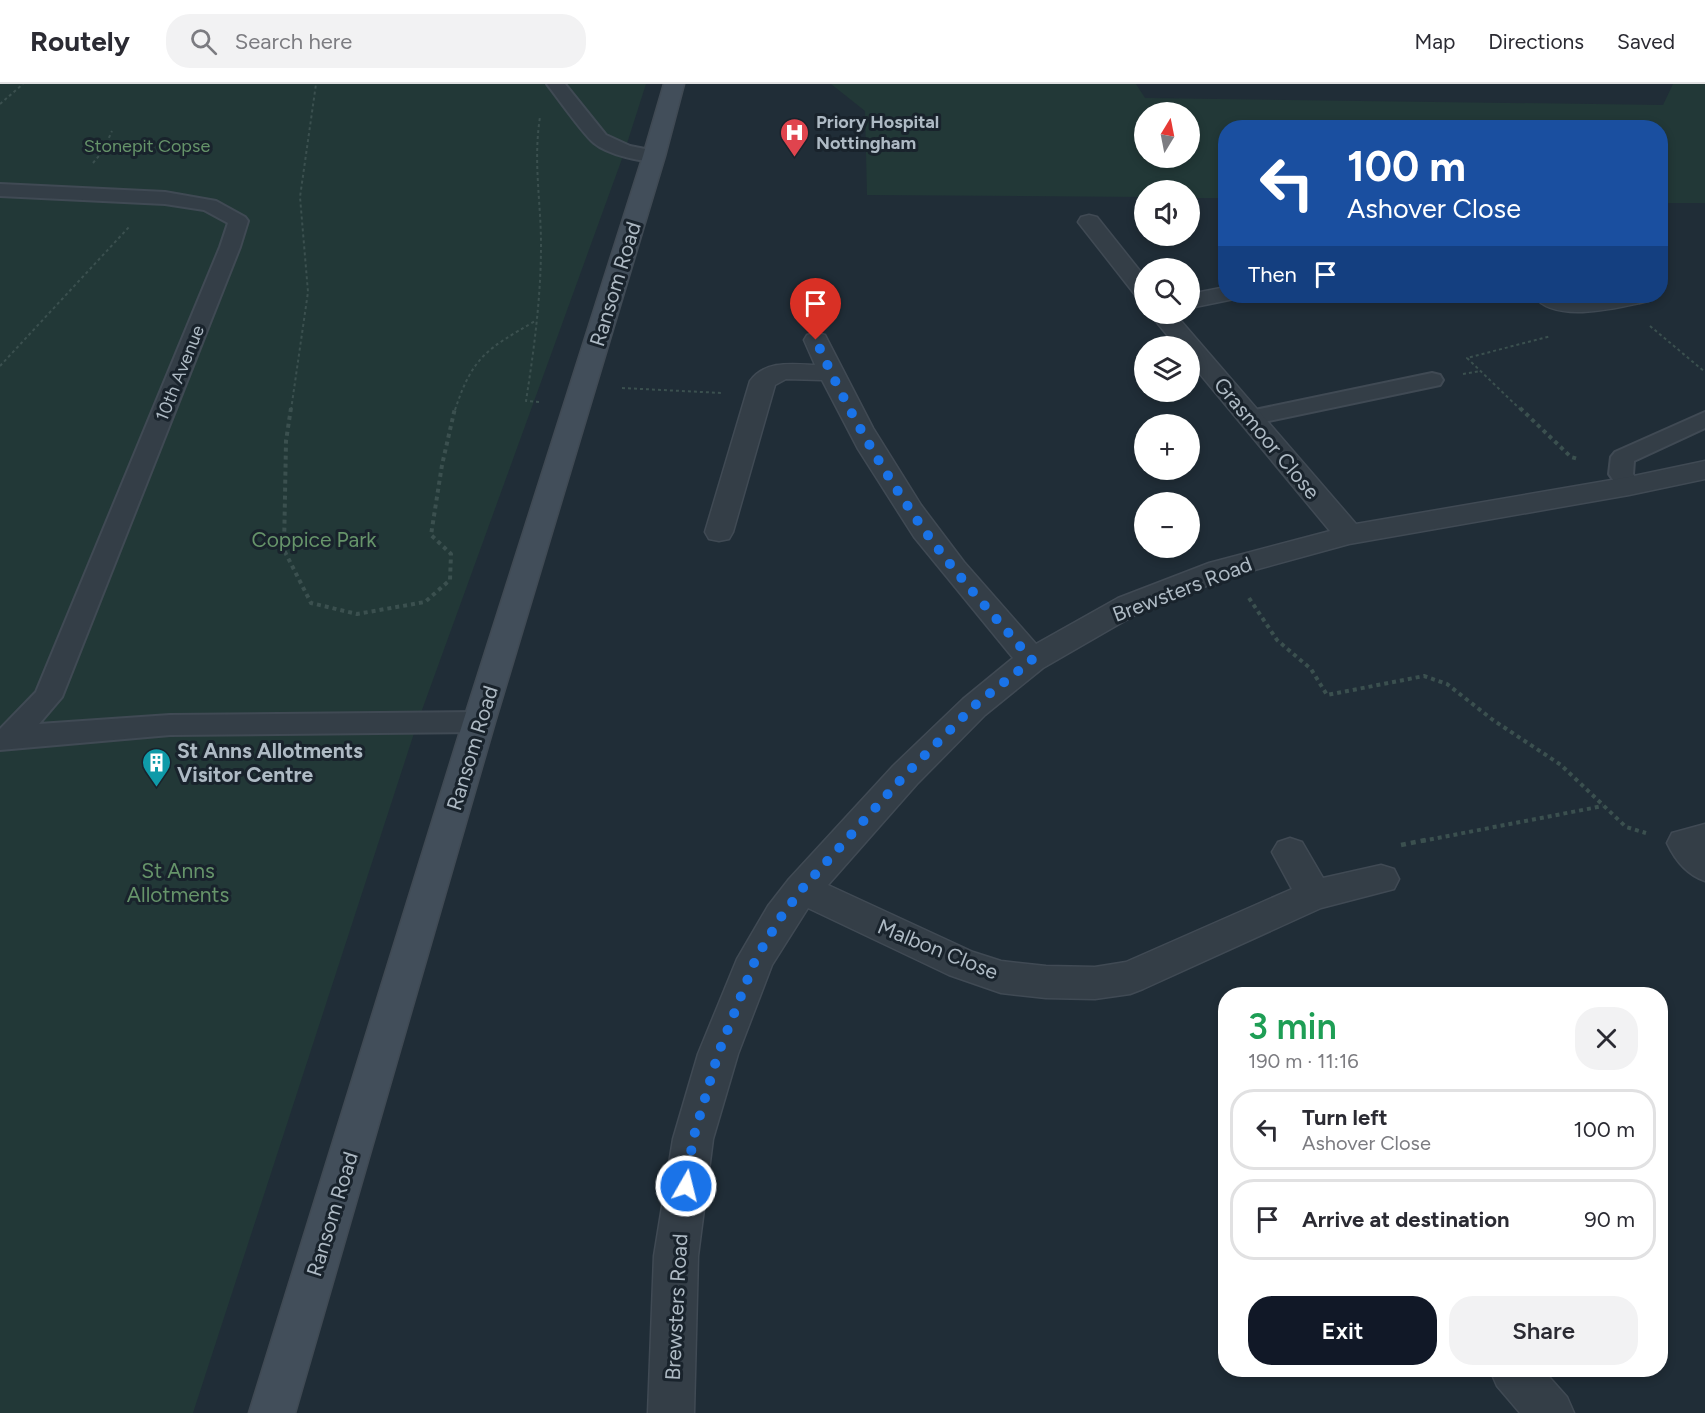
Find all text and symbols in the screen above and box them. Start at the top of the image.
search box [166,14,586,68]
text: Routely [30,24,130,58]
icon: search [187,25,220,58]
text: Search here [235,28,352,55]
text: Map [1414,29,1455,54]
text: Directions [1488,29,1584,54]
text: Saved [1617,29,1675,54]
north arrow [1134,102,1200,168]
map controls [1134,102,1200,558]
place label: Priory Hospital Nottingham [816,111,939,154]
hospital icon: Priory Hospital Nottingham [779,116,811,158]
park label: Stonepit Copse [84,135,210,157]
text: 100 m [1347,141,1466,192]
icon: left [1248,144,1326,222]
button: sound [1134,180,1200,246]
text: Ashover Close [1347,192,1521,225]
street label: Ransom Road [584,219,646,349]
button: search [1134,258,1200,324]
icon: arrive [1309,258,1342,291]
text: Then [1248,261,1297,288]
pin [790,278,841,340]
icon: arrive [799,287,832,320]
street label: 10th Avenue [151,322,209,424]
button: layers [1134,336,1200,402]
street label: Grasmoor Close [1209,372,1325,504]
button: + [1134,414,1200,480]
button: − [1134,492,1200,558]
park label: Coppice Park [252,527,377,552]
street label: Brewsters Road [1109,551,1255,627]
street label: Ransom Road [441,683,503,813]
place label: St Anns Allotments Visitor Centre [177,738,363,787]
building icon: St Anns Allotments Visitor Centre [140,746,172,788]
park label: St Anns Allotments [127,858,229,907]
street label: Malbon Close [874,913,1002,985]
text: 3 min [1248,1005,1337,1048]
button: close [1575,1007,1638,1070]
text: 190 m · 11:16 [1248,1049,1358,1073]
text: Turn left [1302,1104,1388,1131]
icon: left [1251,1113,1284,1146]
text: 100 m [1574,1116,1635,1143]
text: Ashover Close [1302,1131,1431,1155]
street label: Ransom Road [301,1149,363,1279]
position arrow [654,1154,718,1218]
icon: arrive [1251,1203,1284,1236]
text: Arrive at destination [1302,1206,1510,1233]
text: 90 m [1584,1206,1635,1233]
street label: Brewsters Road [660,1233,692,1381]
button: Exit [1248,1296,1437,1365]
button: Share [1449,1296,1638,1365]

